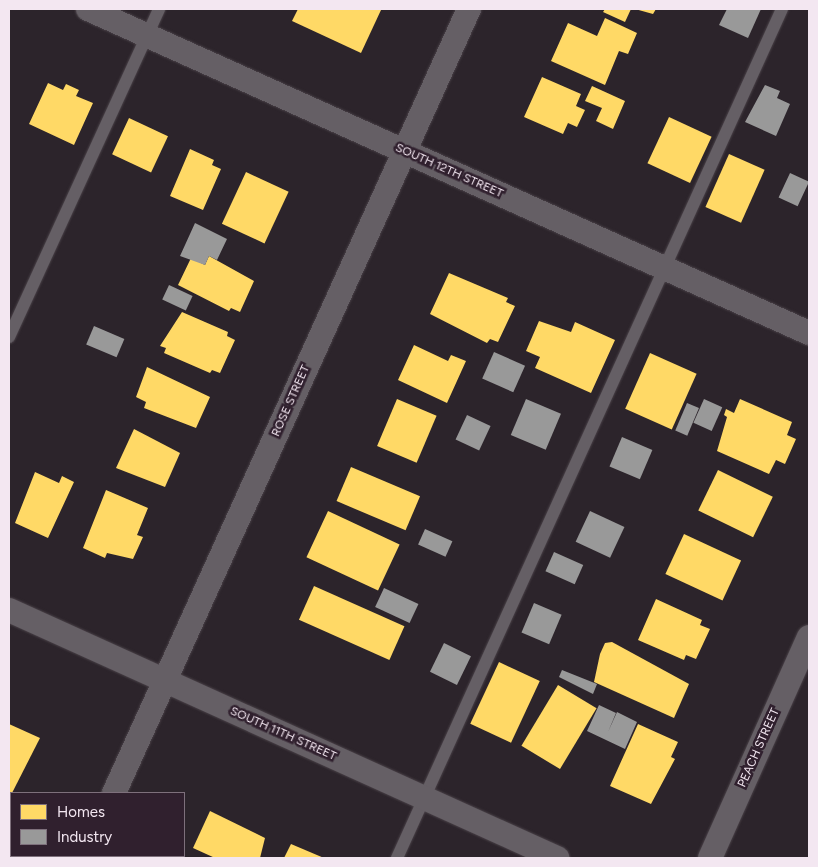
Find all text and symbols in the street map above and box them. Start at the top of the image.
street label: SOUTH 12TH STREET [393,141,505,201]
street label: ROSE STREET [269,363,313,439]
street label: SOUTH 11TH STREET [228,704,338,764]
street label: PEACH STREET [735,706,783,790]
legend [10,792,185,857]
text: Homes [57,803,105,821]
text: Industry [57,828,112,846]

